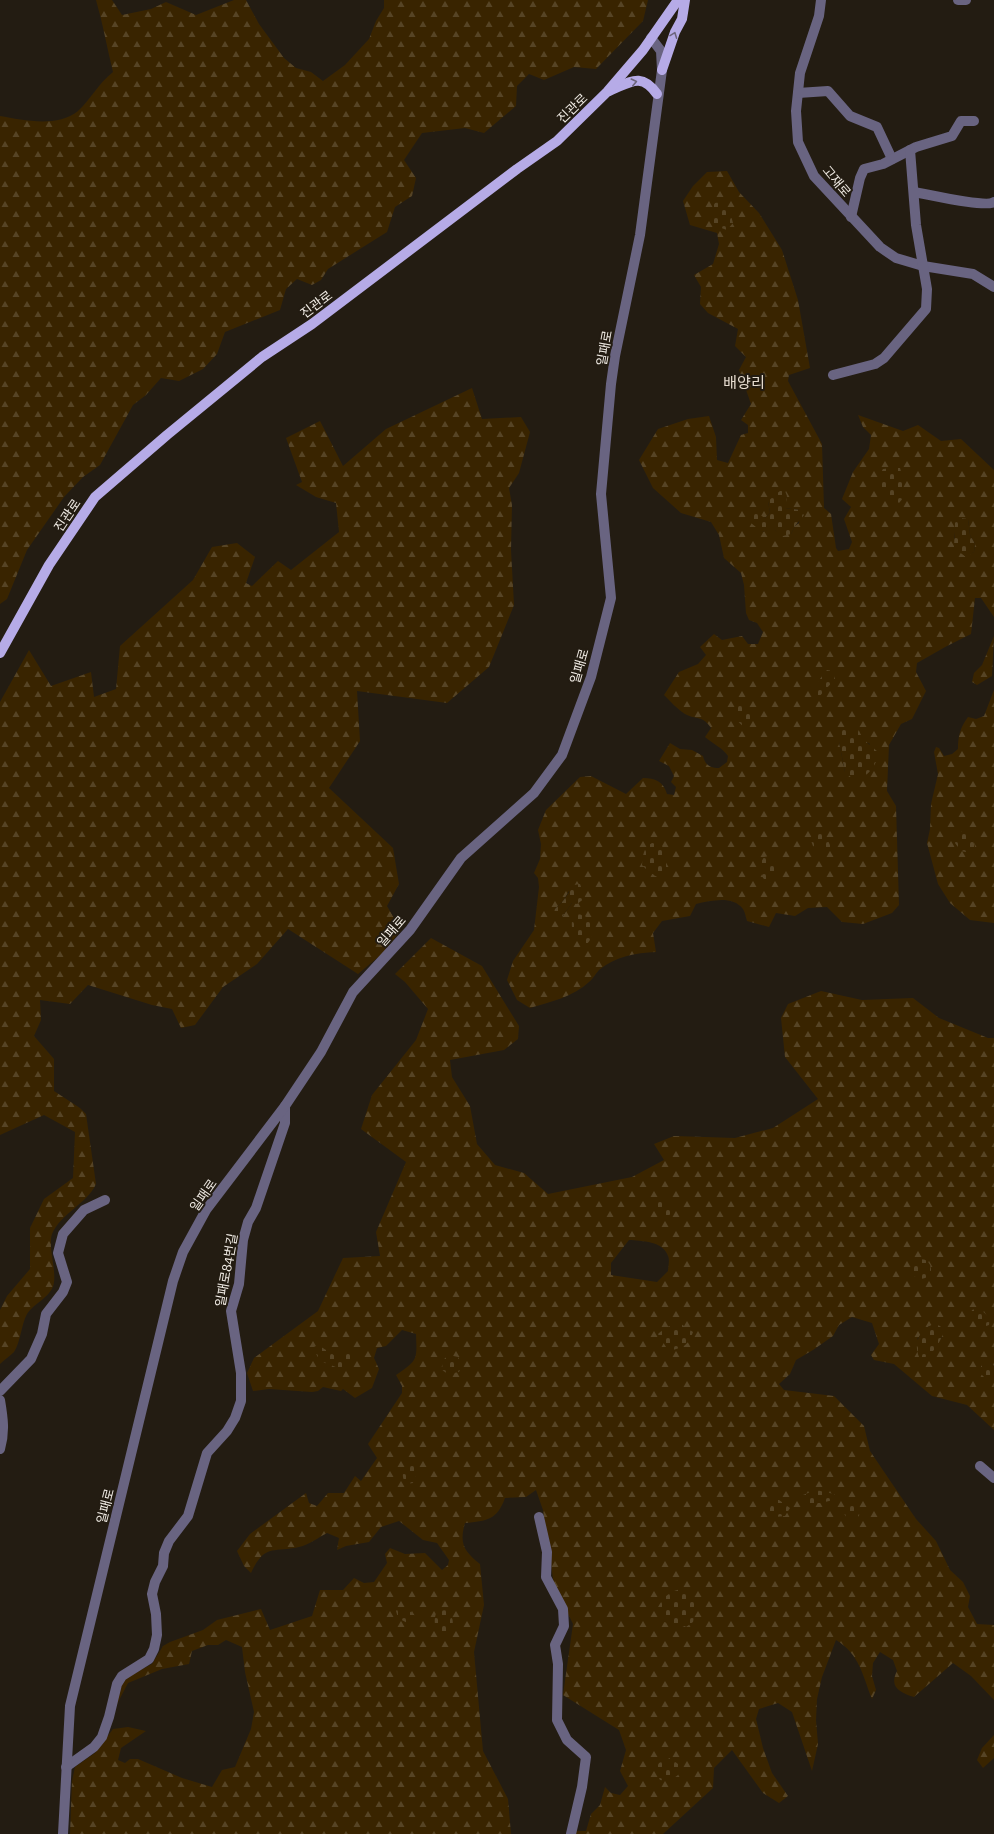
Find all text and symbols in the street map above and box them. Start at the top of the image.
one-way arrow [669,32,677,40]
one-way arrow [631,78,638,87]
street label: 진관로 [554,90,590,126]
street label: 고재로 [819,163,854,200]
street label: 진관로 [297,288,335,321]
street label: 일패로 [594,329,615,367]
district label: 배양리 [723,374,765,392]
street label: 진관로 [51,496,84,534]
street label: 일패로 [567,647,592,685]
street label: 일패로 [374,913,409,950]
street label: 일패로 [187,1176,220,1214]
street label: 일패로84번길 [213,1232,240,1308]
street label: 일패로 [94,1487,117,1525]

